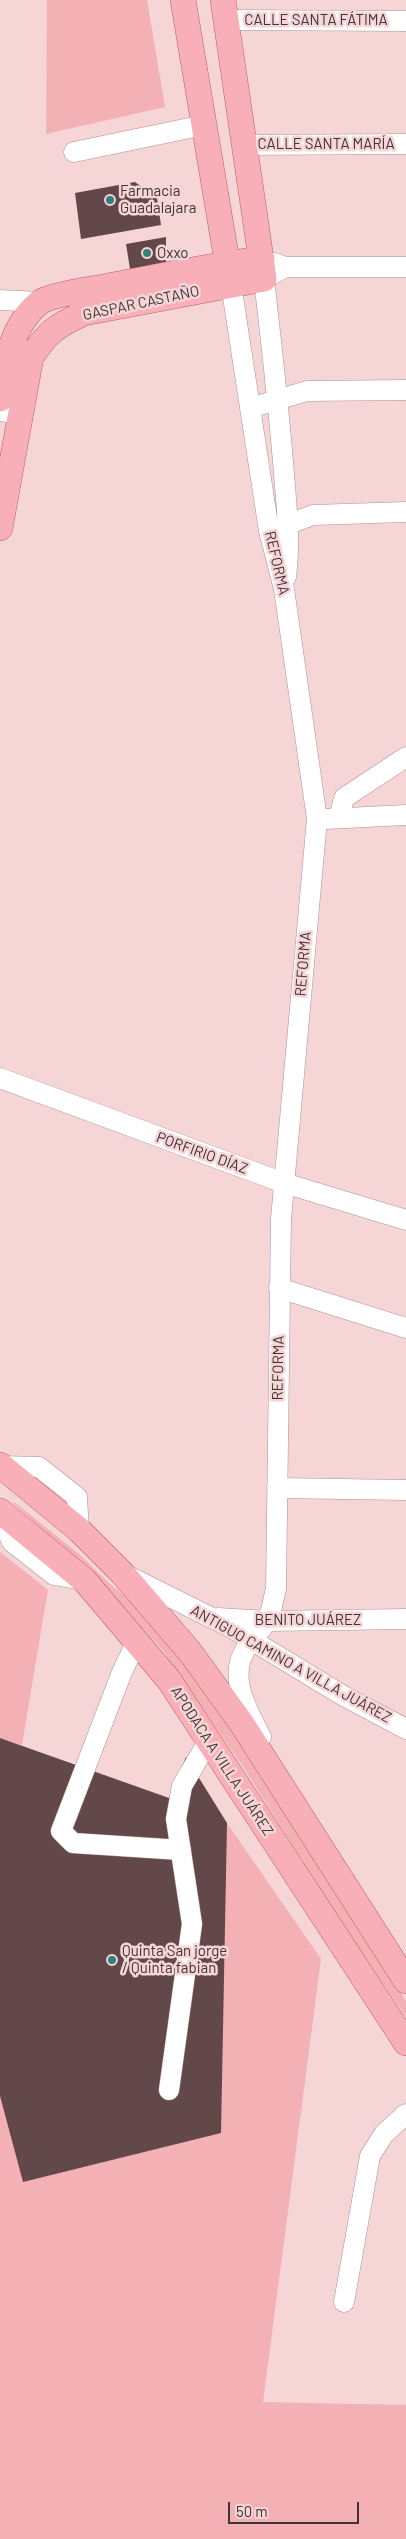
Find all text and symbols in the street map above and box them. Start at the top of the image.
street label: CALLE SANTA FÁTIMA [244,11,388,29]
street label: CALLE SANTA MARÍA [257,135,395,153]
place label: Farmacia Guadalajara [120,182,196,217]
marker: Farmacia Guadalajara [104,194,116,206]
place label: Oxxo [157,244,188,262]
marker: Oxxo [141,247,153,259]
street label: GASPAR CASTAÑO [81,282,201,324]
street label: REFORMA [261,529,293,597]
street label: REFORMA [291,931,315,997]
street label: PORFIRIO DÍAZ [154,1128,250,1178]
street label: REFORMA [268,1335,288,1401]
street label: ANTIGUO CAMINO A VILLA JUÁREZ [188,1601,394,1727]
street label: BENITO JUÁREZ [255,1611,361,1629]
street label: APODACA A VILLA JUÁREZ [167,1683,277,1839]
place label: Quinta San jorge / Quinta fabian [122,1942,227,1977]
marker: Quinta San jorge / Quinta fabian [106,1954,118,1966]
scale bar [231,2492,362,2524]
text: 50 m [236,2502,268,2520]

